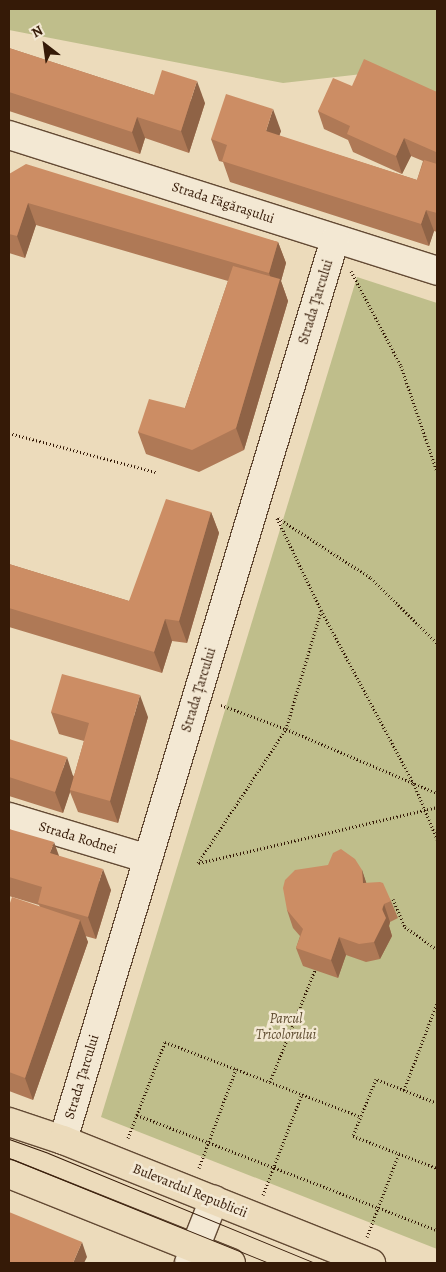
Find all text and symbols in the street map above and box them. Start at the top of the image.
north arrow [20,20,70,70]
text: N [28,21,46,42]
street label: Strada Făgărașului [170,178,276,228]
street label: Strada Țarcului [295,258,337,346]
street label: Strada Țarcului [178,646,220,734]
street label: Strada Rodnei [37,818,119,858]
park label: Parcul Tricolorului [256,1011,316,1044]
street label: Strada Țarcului [61,1033,103,1121]
street label: Bulevardul Republicii [130,1160,250,1222]

